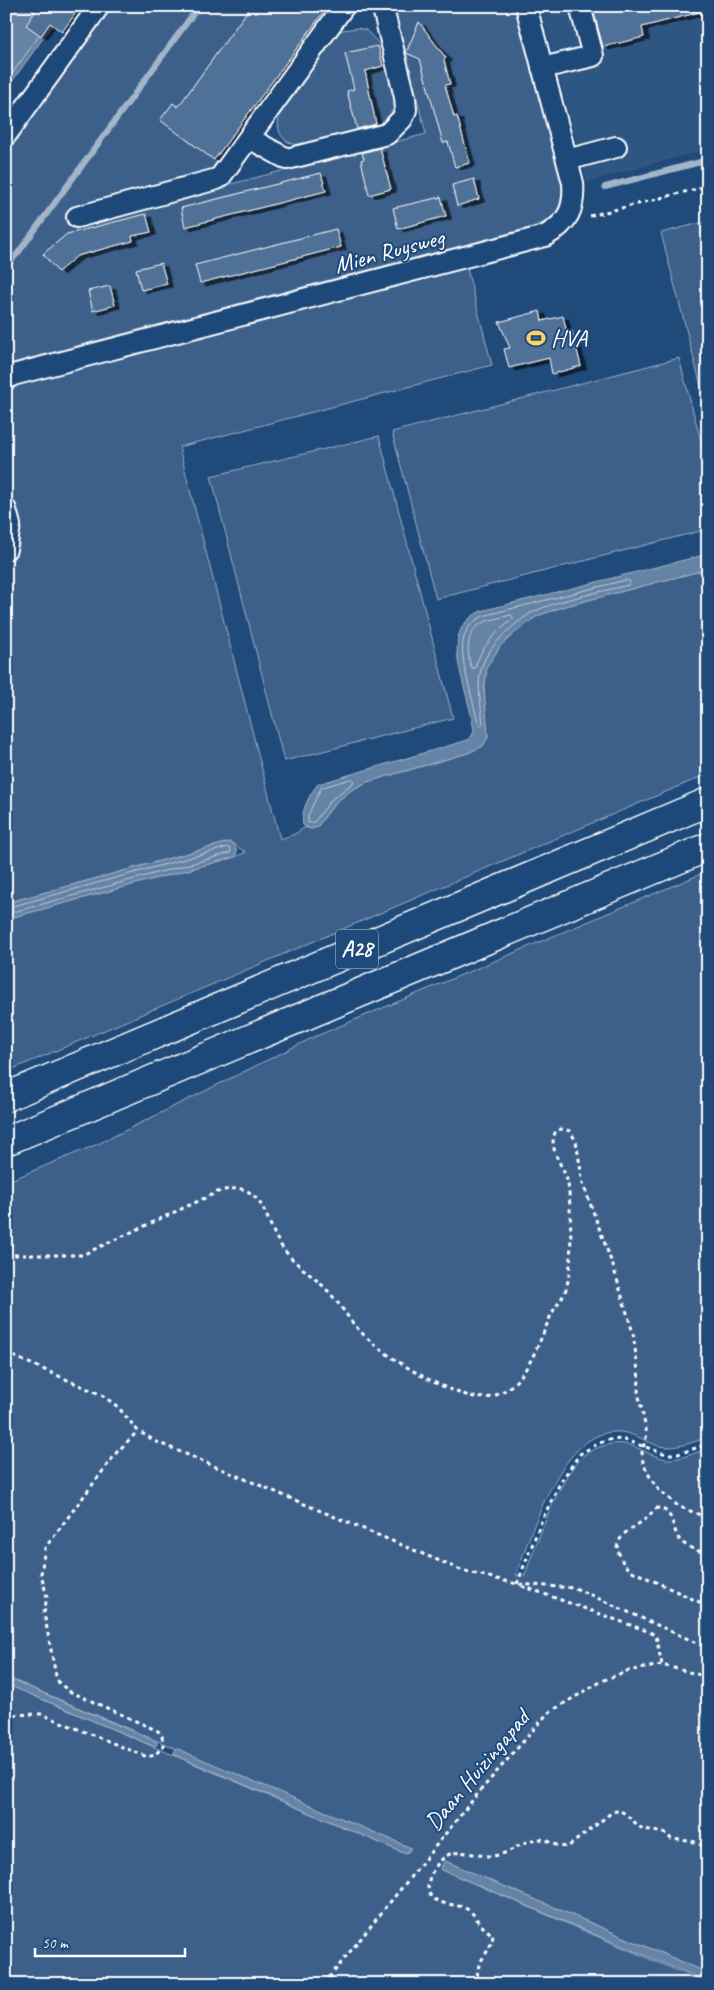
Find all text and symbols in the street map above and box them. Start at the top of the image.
street label: Mien Ruysweg [331,221,450,280]
place label: HVA [551,323,588,353]
sports icon: HVA [525,327,547,349]
road number: A28 [336,930,378,969]
street label: Daan Huizingapad [418,1701,538,1836]
scale bar [35,1925,185,1957]
text: 50 m [42,1934,69,1953]

